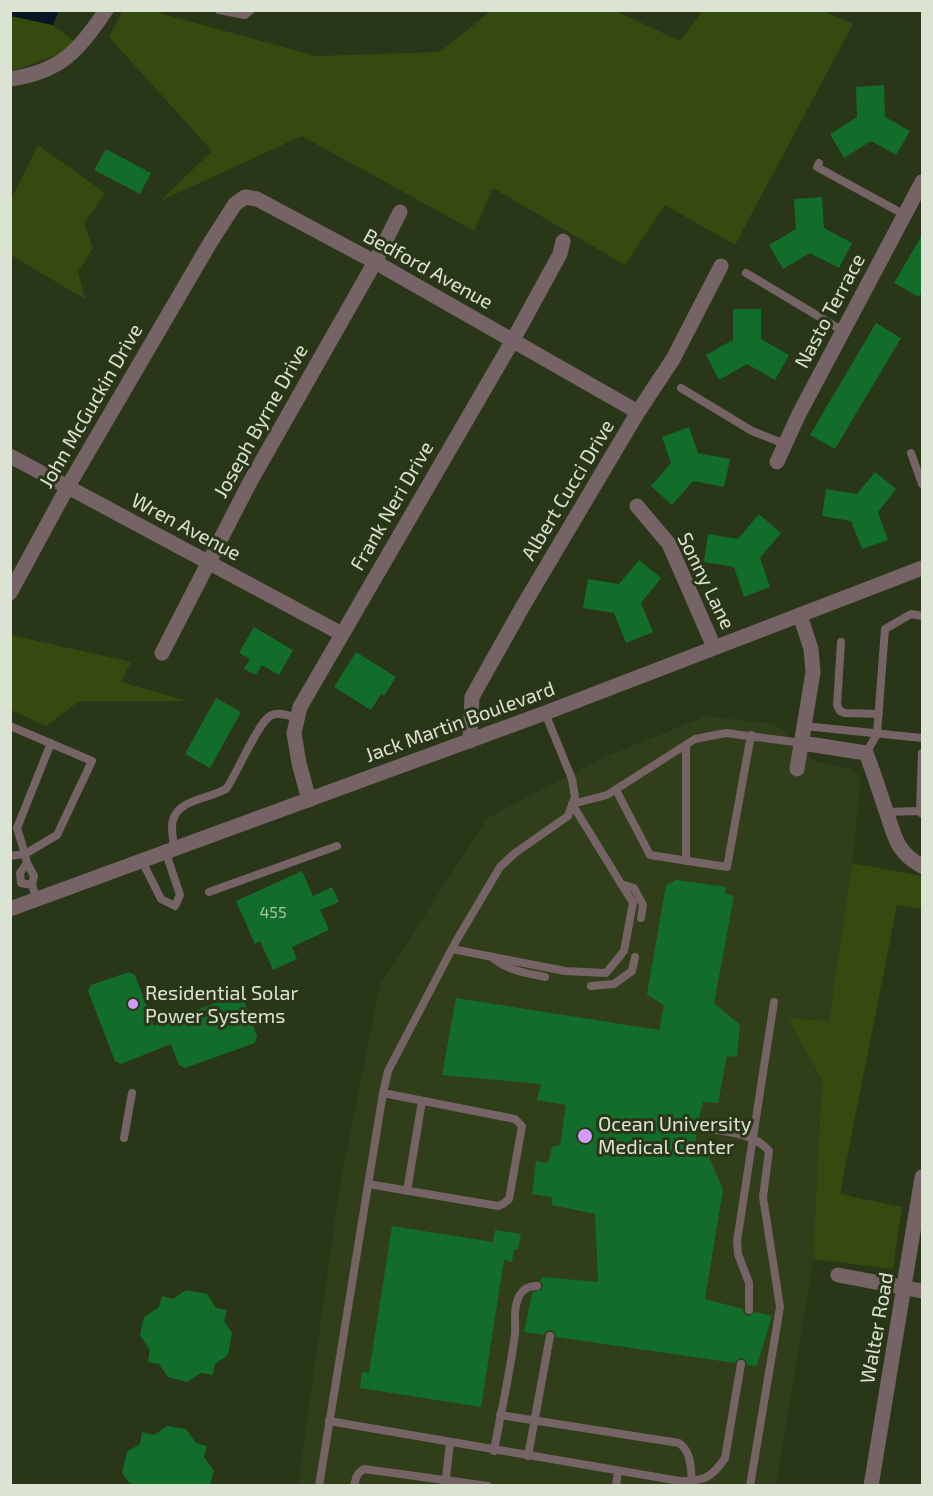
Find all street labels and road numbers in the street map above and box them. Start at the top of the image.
street label: Bedford Avenue [359,224,497,314]
street label: Nasto Terrace [790,250,870,372]
street label: John McGuckin Drive [34,320,148,492]
street label: Joseph Byrne Drive [209,340,313,502]
street label: Albert Cucci Drive [517,415,619,565]
street label: Frank Neri Drive [345,437,439,575]
street label: Wren Avenue [127,488,245,566]
street label: Sonny Lane [672,529,740,633]
street label: Jack Martin Boulevard [362,677,558,767]
street label: Walter Road [855,1271,899,1385]

